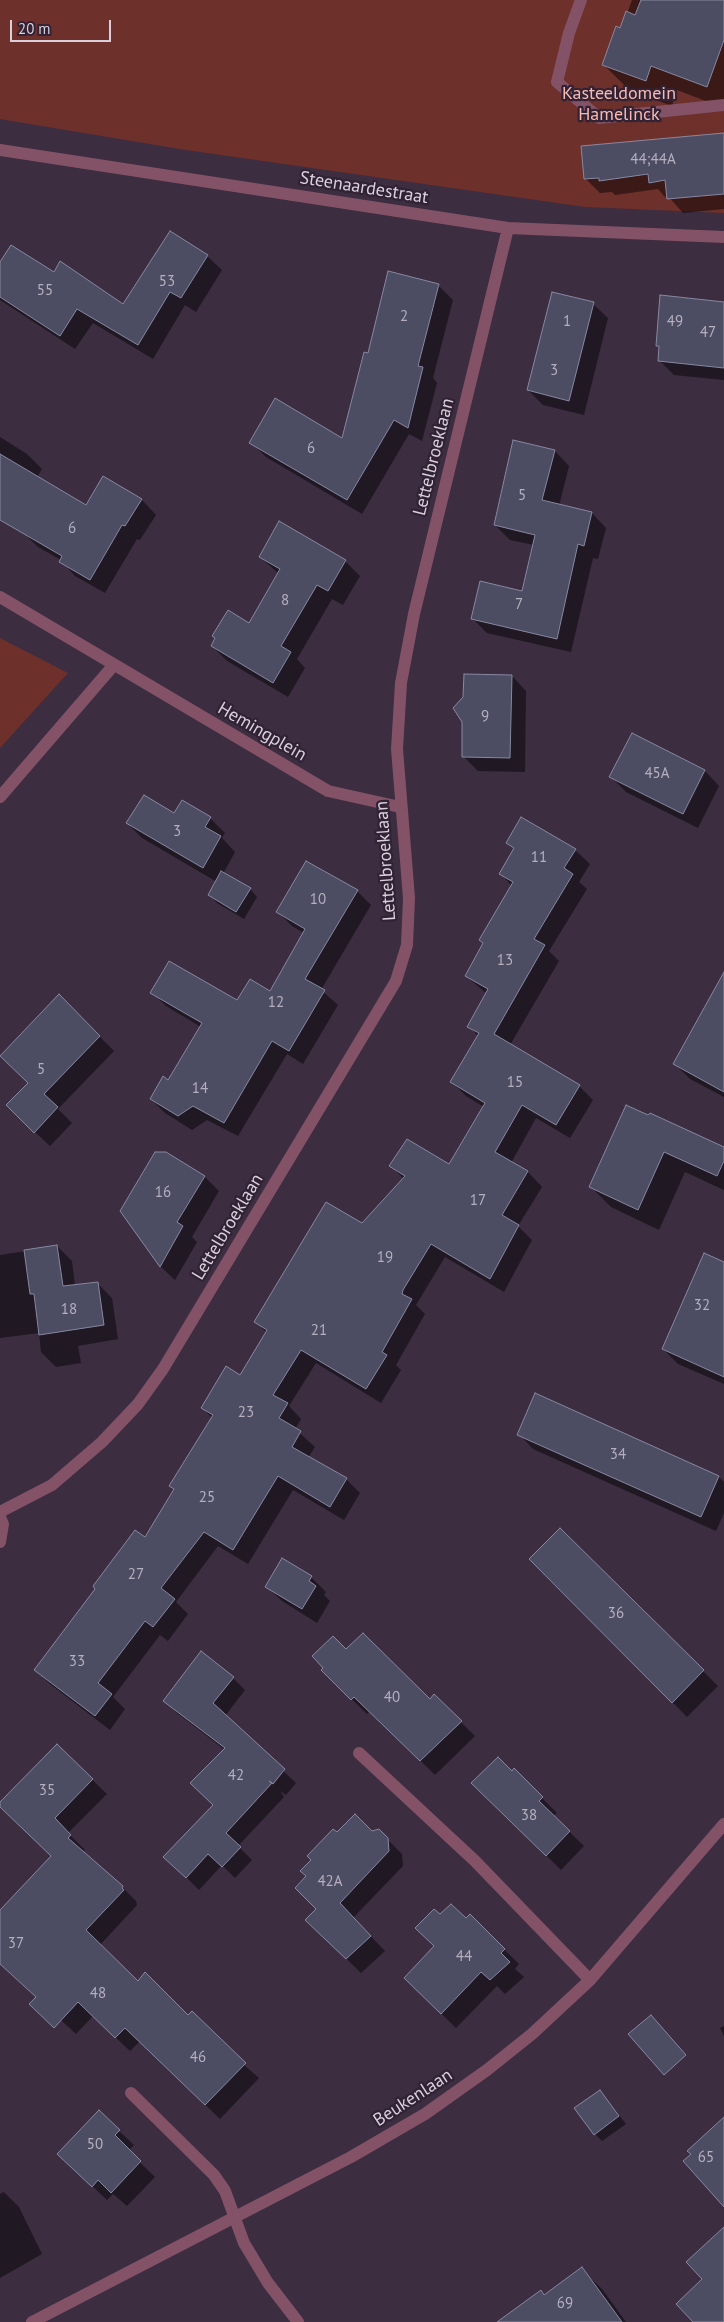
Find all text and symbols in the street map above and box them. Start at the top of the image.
scale bar [12,10,114,42]
text: 20 m [18,19,51,38]
park label: Kasteeldomein Hamelinck [562,83,676,126]
house number: 44;44A [630,151,676,169]
street label: Steenaardestraat [298,167,430,209]
house number: 53 [159,273,175,291]
house number: 55 [37,282,53,300]
house number: 2 [400,308,408,326]
house number: 1 [563,313,571,331]
house number: 49 [667,313,683,331]
house number: 47 [700,324,716,342]
house number: 3 [550,362,558,380]
street label: Lettelbroeklaan [409,396,459,518]
house number: 6 [307,440,315,458]
house number: 5 [518,487,526,505]
house number: 6 [68,520,76,538]
house number: 8 [281,592,289,610]
house number: 7 [515,596,523,614]
street label: Hemingplein [214,698,310,766]
house number: 9 [481,708,489,726]
house number: 45A [644,765,670,783]
street label: Lettelbroeklaan [371,800,401,922]
house number: 3 [173,823,181,841]
house number: 11 [531,849,547,867]
house number: 10 [310,891,326,909]
house number: 13 [497,952,513,970]
house number: 12 [268,994,284,1012]
house number: 5 [37,1061,45,1079]
house number: 15 [507,1074,523,1092]
house number: 14 [192,1080,208,1098]
street label: Lettelbroeklaan [188,1170,268,1284]
house number: 16 [155,1184,171,1202]
house number: 17 [470,1192,486,1210]
house number: 19 [377,1249,393,1267]
house number: 32 [694,1297,710,1315]
house number: 18 [61,1301,77,1319]
house number: 21 [311,1322,327,1340]
house number: 23 [238,1404,254,1422]
house number: 34 [610,1446,626,1464]
house number: 25 [199,1489,215,1507]
house number: 27 [128,1566,144,1584]
house number: 36 [608,1605,624,1623]
house number: 33 [69,1653,85,1671]
house number: 40 [384,1689,400,1707]
house number: 42 [228,1767,244,1785]
house number: 35 [39,1782,55,1800]
house number: 38 [521,1807,537,1825]
house number: 42A [317,1873,343,1891]
house number: 37 [8,1935,24,1953]
house number: 44 [456,1948,472,1966]
house number: 48 [90,1985,106,2003]
house number: 46 [190,2049,206,2067]
street label: Beukenlaan [369,2065,457,2131]
house number: 50 [87,2136,103,2154]
house number: 65 [698,2149,714,2167]
house number: 69 [557,2295,573,2313]

